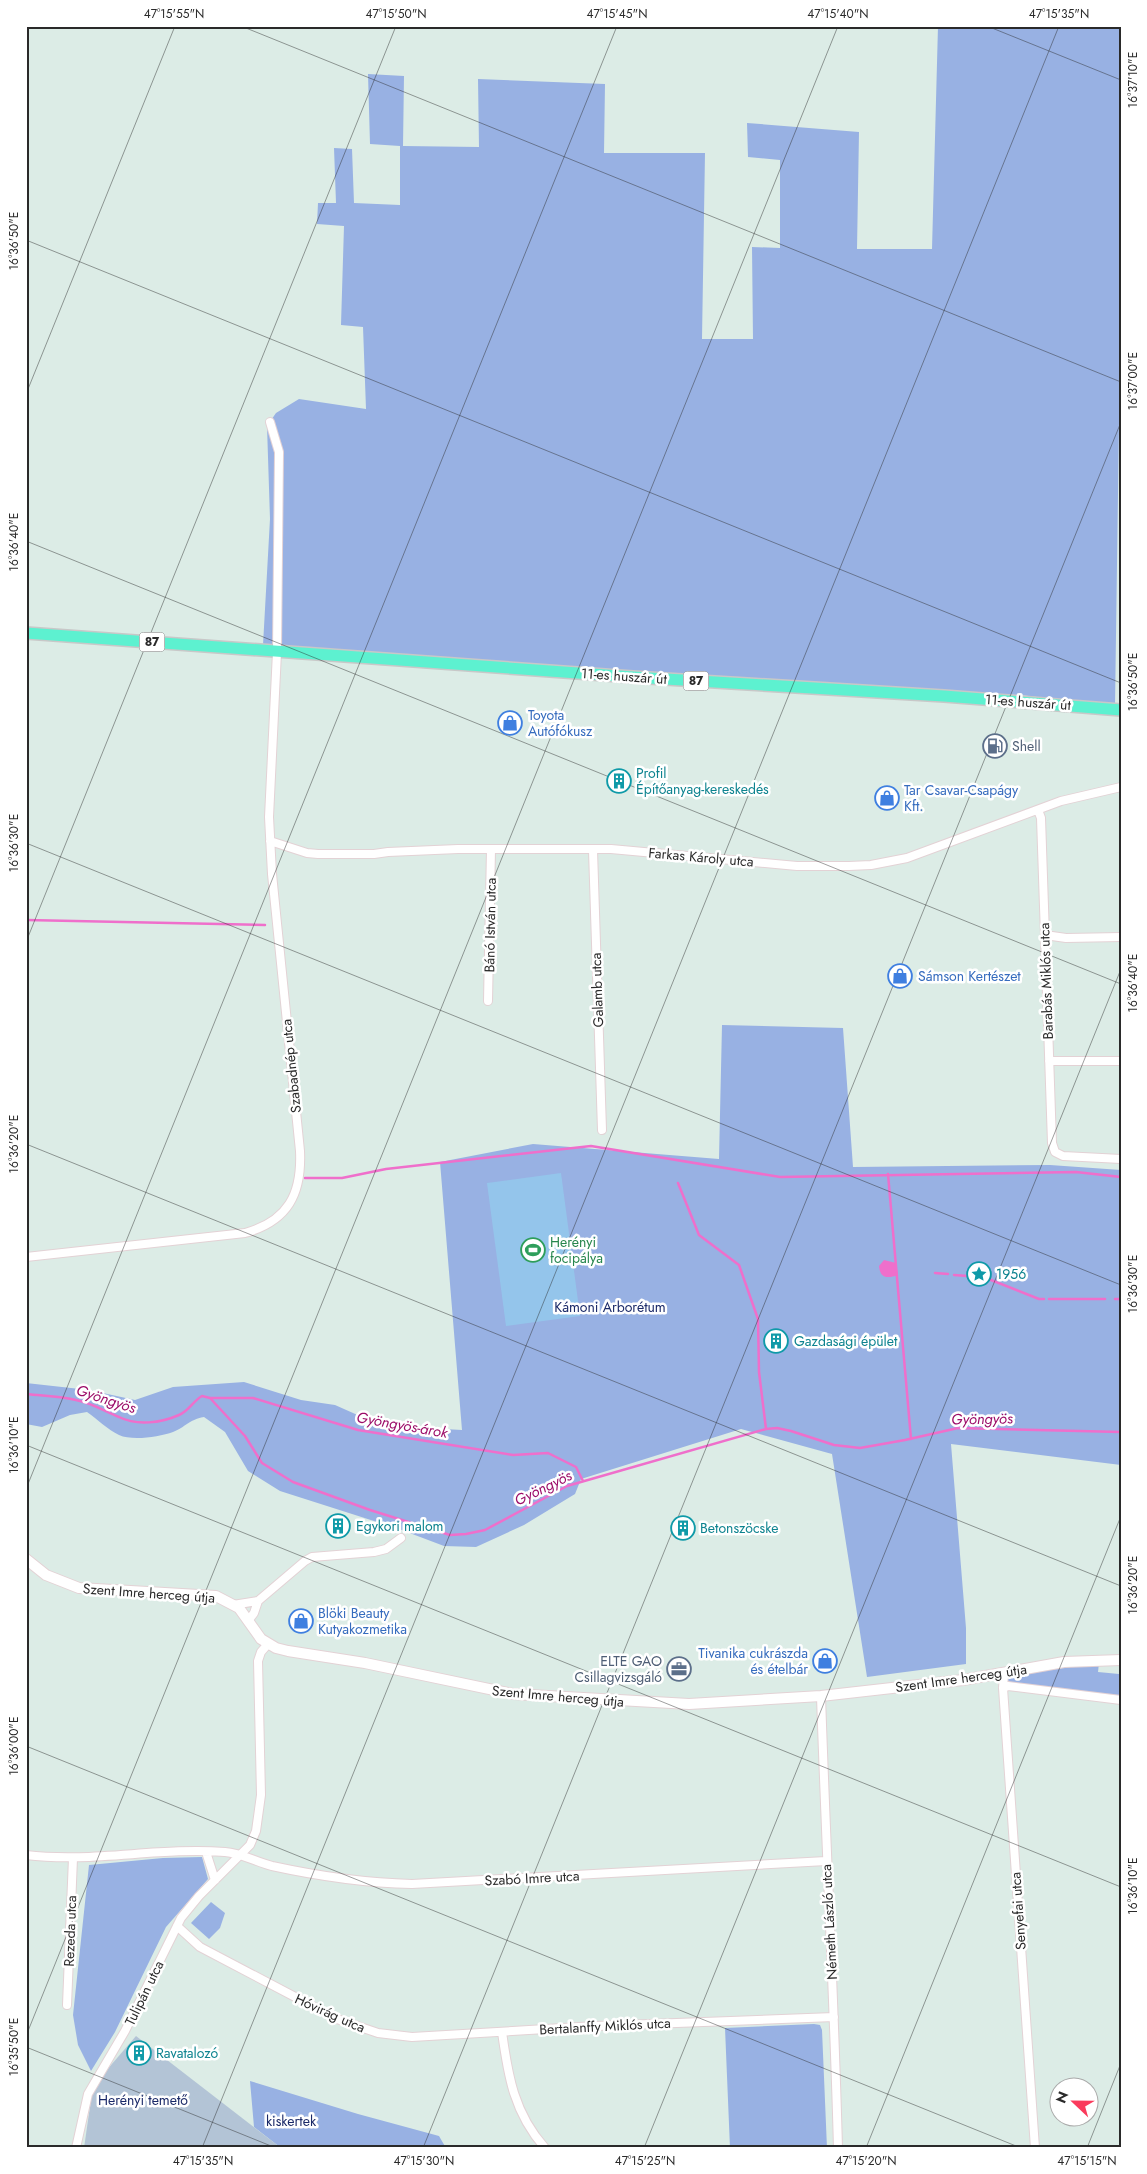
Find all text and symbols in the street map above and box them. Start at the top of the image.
text: 47°15'55"N [144,5,204,23]
text: 47°15'50"N [365,5,427,23]
text: 47°15'45"N [587,5,647,23]
text: 47°15'40"N [807,5,869,23]
text: 47°15'35"N [1029,5,1089,23]
text: 16°37'10"E [1124,52,1142,108]
text: 16°36'50"E [5,212,23,270]
text: 16°37'00"E [1124,352,1142,410]
text: 16°36'40"E [5,513,23,571]
road number: 87 [140,632,164,652]
text: 16°36'50"E [1124,653,1142,711]
street label: 11-es huszár út [580,663,668,689]
road number: 87 [684,671,708,690]
street label: 11-es huszár út [984,689,1072,715]
place label: Toyota Autófókusz [528,705,593,741]
shop icon: Toyota Autófókusz [497,710,523,736]
fuel station icon: Shell [982,733,1008,759]
place label: Shell [1012,736,1041,756]
place label: Profil Építőanyag-kereskedés [636,763,769,799]
building icon: Profil Építőanyag-kereskedés [606,768,632,794]
place label: Tar Csavar-Csapágy Kft. [904,780,1019,816]
shop icon: Tar Csavar-Csapágy Kft. [874,785,900,811]
text: 16°36'30"E [5,814,23,872]
street label: Farkas Károly utca [648,842,754,872]
street label: Bánó István utca [479,877,501,973]
street label: Barabás Miklós utca [1034,922,1058,1040]
street label: Galamb utca [586,952,608,1028]
text: 16°36'40"E [1124,954,1142,1012]
shop icon: Sámson Kertészet [887,963,913,989]
place label: Sámson Kertészet [918,966,1021,986]
street label: Szabadnép utca [276,1018,306,1114]
text: 16°36'20"E [5,1115,23,1173]
place label: Herényi focipálya [550,1232,603,1268]
sports icon: Herényi focipálya [520,1237,546,1263]
text: 16°36'30"E [1124,1255,1142,1313]
place icon: 1956 [966,1261,992,1287]
place label: 1956 [996,1264,1026,1284]
park label: Kámoni Arborétum [554,1297,666,1317]
building icon: Gazdasági épület [763,1328,789,1354]
place label: Gazdasági épület [794,1331,898,1351]
water label: Gyöngyös [73,1379,139,1419]
water label: Gyöngyös-árok [355,1406,450,1444]
water label: Gyöngyös [951,1407,1013,1431]
text: 16°36'10"E [5,1416,23,1474]
water label: Gyöngyös [511,1465,576,1511]
building icon: Egykori malom [325,1513,351,1539]
building icon: Betonszöcske [670,1515,696,1541]
place label: Egykori malom [356,1516,444,1536]
place label: Betonszöcske [700,1518,778,1538]
text: 16°36'20"E [1124,1556,1142,1614]
street label: Szent Imre herceg útja [82,1578,216,1608]
place label: Blöki Beauty Kutyakozmetika [318,1603,407,1639]
shop icon: Blöki Beauty Kutyakozmetika [288,1608,314,1634]
place label: Tivanika cukrászda és ételbár [698,1643,808,1679]
shop icon: Tivanika cukrászda és ételbár [812,1648,838,1674]
place label: ELTE GAO Csillagvizsgáló [574,1651,662,1687]
office icon: ELTE GAO Csillagvizsgáló [666,1656,692,1682]
street label: Szent Imre herceg útja [894,1659,1028,1697]
street label: Szent Imre herceg útja [491,1680,625,1712]
text: 16°36'00"E [5,1716,23,1776]
text: 16°36'10"E [1124,1857,1142,1915]
street label: Németh László utca [816,1864,842,1980]
street label: Szabó Imre utca [484,1866,580,1890]
street label: Senyefai utca [1005,1871,1031,1951]
street label: Rezeda utca [59,1895,81,1967]
street label: Tulipán utca [120,1957,168,2029]
street label: Hóvirág utca [292,1989,368,2037]
street label: Bertalanffy Miklós utca [539,2013,671,2039]
text: 16°35'50"E [5,2018,23,2076]
building icon: Ravatalozó [126,2040,152,2066]
place label: Ravatalozó [156,2043,218,2063]
north arrow [1050,2076,1100,2126]
text: N [1051,2088,1073,2106]
park label: Herényi temető [98,2090,188,2110]
park label: kiskertek [266,2111,317,2131]
text: 47°15'35"N [173,2152,233,2170]
text: 47°15'30"N [394,2152,454,2170]
text: 47°15'25"N [615,2152,675,2170]
text: 47°15'20"N [835,2152,897,2170]
text: 47°15'15"N [1057,2152,1117,2170]

